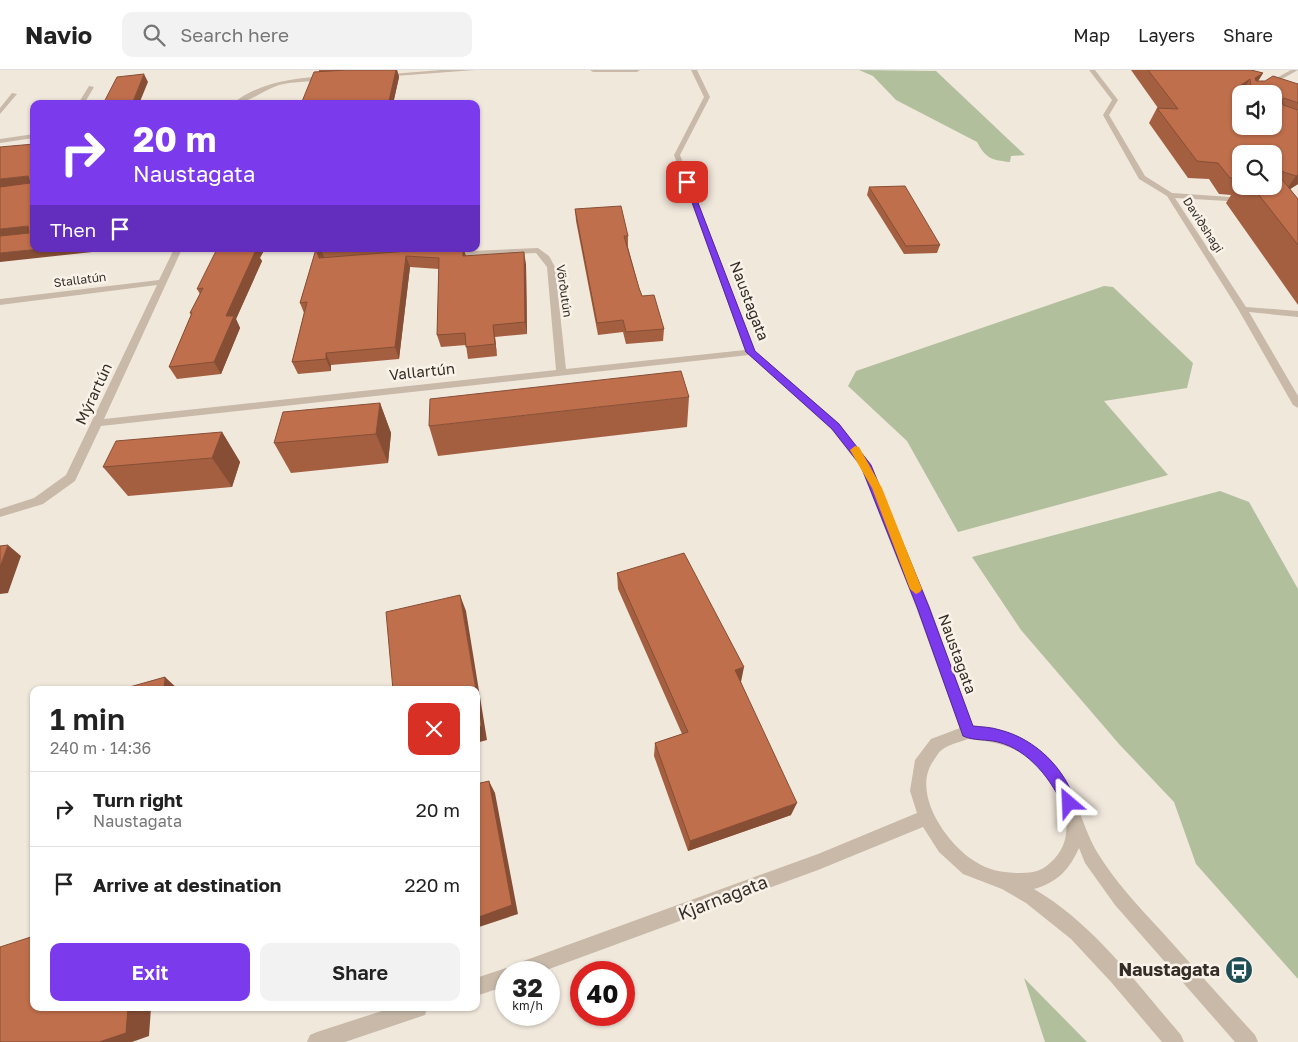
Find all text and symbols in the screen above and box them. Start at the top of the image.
search box [122,12,472,57]
text: Navio [25,20,92,49]
icon: search [140,21,168,49]
text: Search here [180,23,289,46]
text: Map [1073,24,1110,46]
text: Layers [1138,24,1195,46]
text: Share [1223,24,1273,46]
map controls [1232,85,1282,195]
button: sound [1232,85,1282,135]
text: 20 m [133,118,216,160]
icon: right [50,120,115,185]
button: search [1232,145,1282,195]
text: Naustagata [133,160,255,187]
pin [666,161,708,203]
icon: arrive [673,168,701,196]
street label: Daviðshagi [1180,194,1227,255]
icon: arrive [106,215,134,243]
text: Then [50,218,96,241]
street label: Naustagata [727,258,773,343]
street label: Vörðutún [553,264,576,318]
street label: Stallatún [53,269,107,290]
street label: Vallartún [388,359,456,383]
street label: Mýrartún [71,360,115,427]
street label: Naustagata [935,611,981,696]
text: 1 min [50,701,125,737]
button: close [408,703,460,755]
text: 240 m · 14:36 [50,738,151,758]
position arrow [1042,776,1094,828]
text: Turn right [93,788,183,811]
icon: right [50,795,78,823]
text: 20 m [416,798,460,821]
text: Naustagata [93,811,182,831]
icon: arrive [50,870,78,898]
street label: Kjarnagata [675,870,771,924]
text: Arrive at destination [93,873,281,896]
text: 220 m [405,873,460,896]
button: Exit [50,943,250,1001]
button: Share [260,943,460,1001]
bus stop icon: Naustagata [1224,955,1254,985]
place label: Naustagata [1118,958,1220,980]
speed limit sign: 40 [570,961,635,1026]
text: 32 [512,972,543,1003]
text: km/h [512,998,543,1013]

